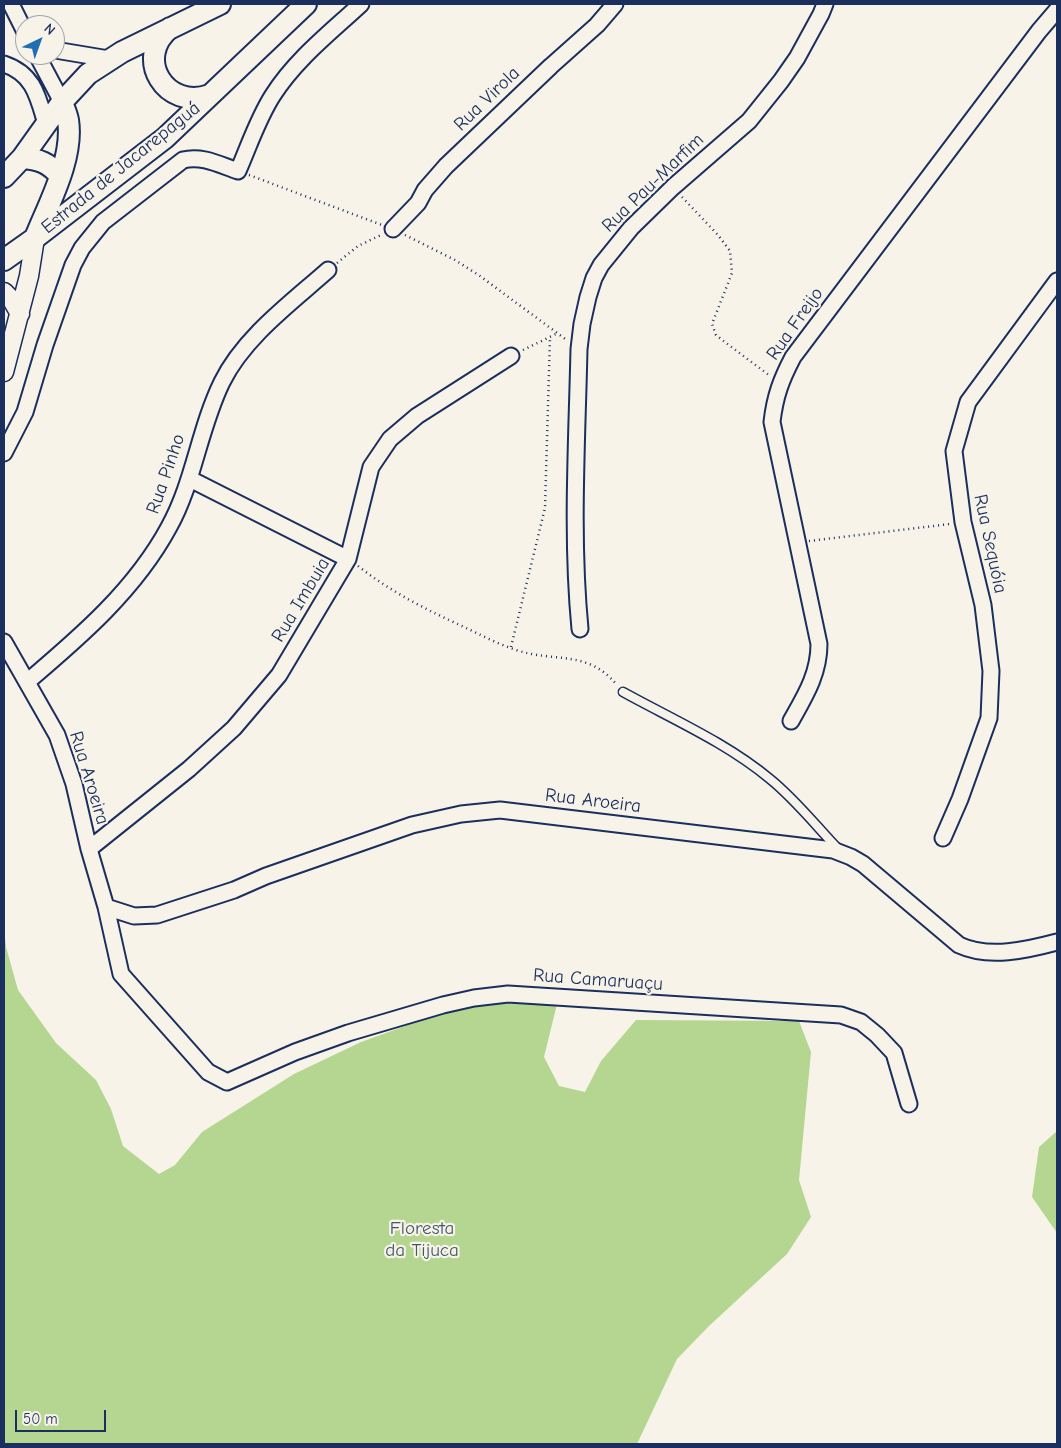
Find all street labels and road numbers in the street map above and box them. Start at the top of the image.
street label: Rua Virola [449,62,525,136]
street label: Estrada de Jacarepaguá [37,97,205,239]
street label: Rua Pau-Marfim [597,129,709,237]
street label: Rua Freijo [762,283,828,365]
street label: Rua Pinho [142,431,190,517]
street label: Rua Sequóia [968,492,1012,596]
street label: Rua Imbuia [267,554,335,646]
street label: Rua Aroeira [64,729,114,827]
street label: Rua Aroeira [544,784,642,818]
street label: Rua Camaruaçu [532,964,664,996]

